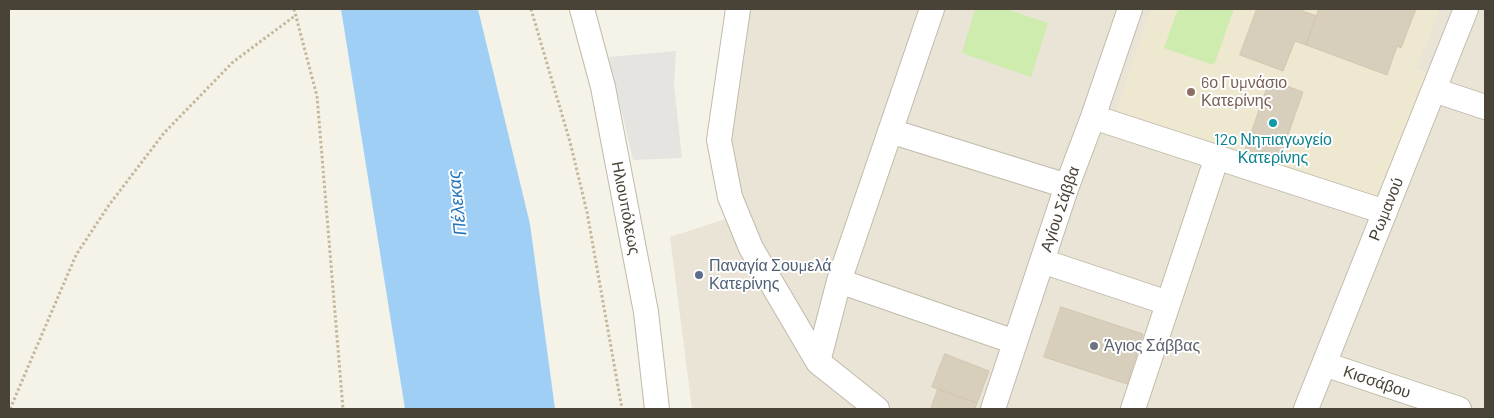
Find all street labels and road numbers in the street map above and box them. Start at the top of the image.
street label: Ηλιουπόλεως [608,160,644,256]
street label: Αγίου Σάββα [1036,164,1084,254]
street label: Ρωμανού [1365,174,1407,244]
street label: Κισσάβου [1341,362,1413,402]

